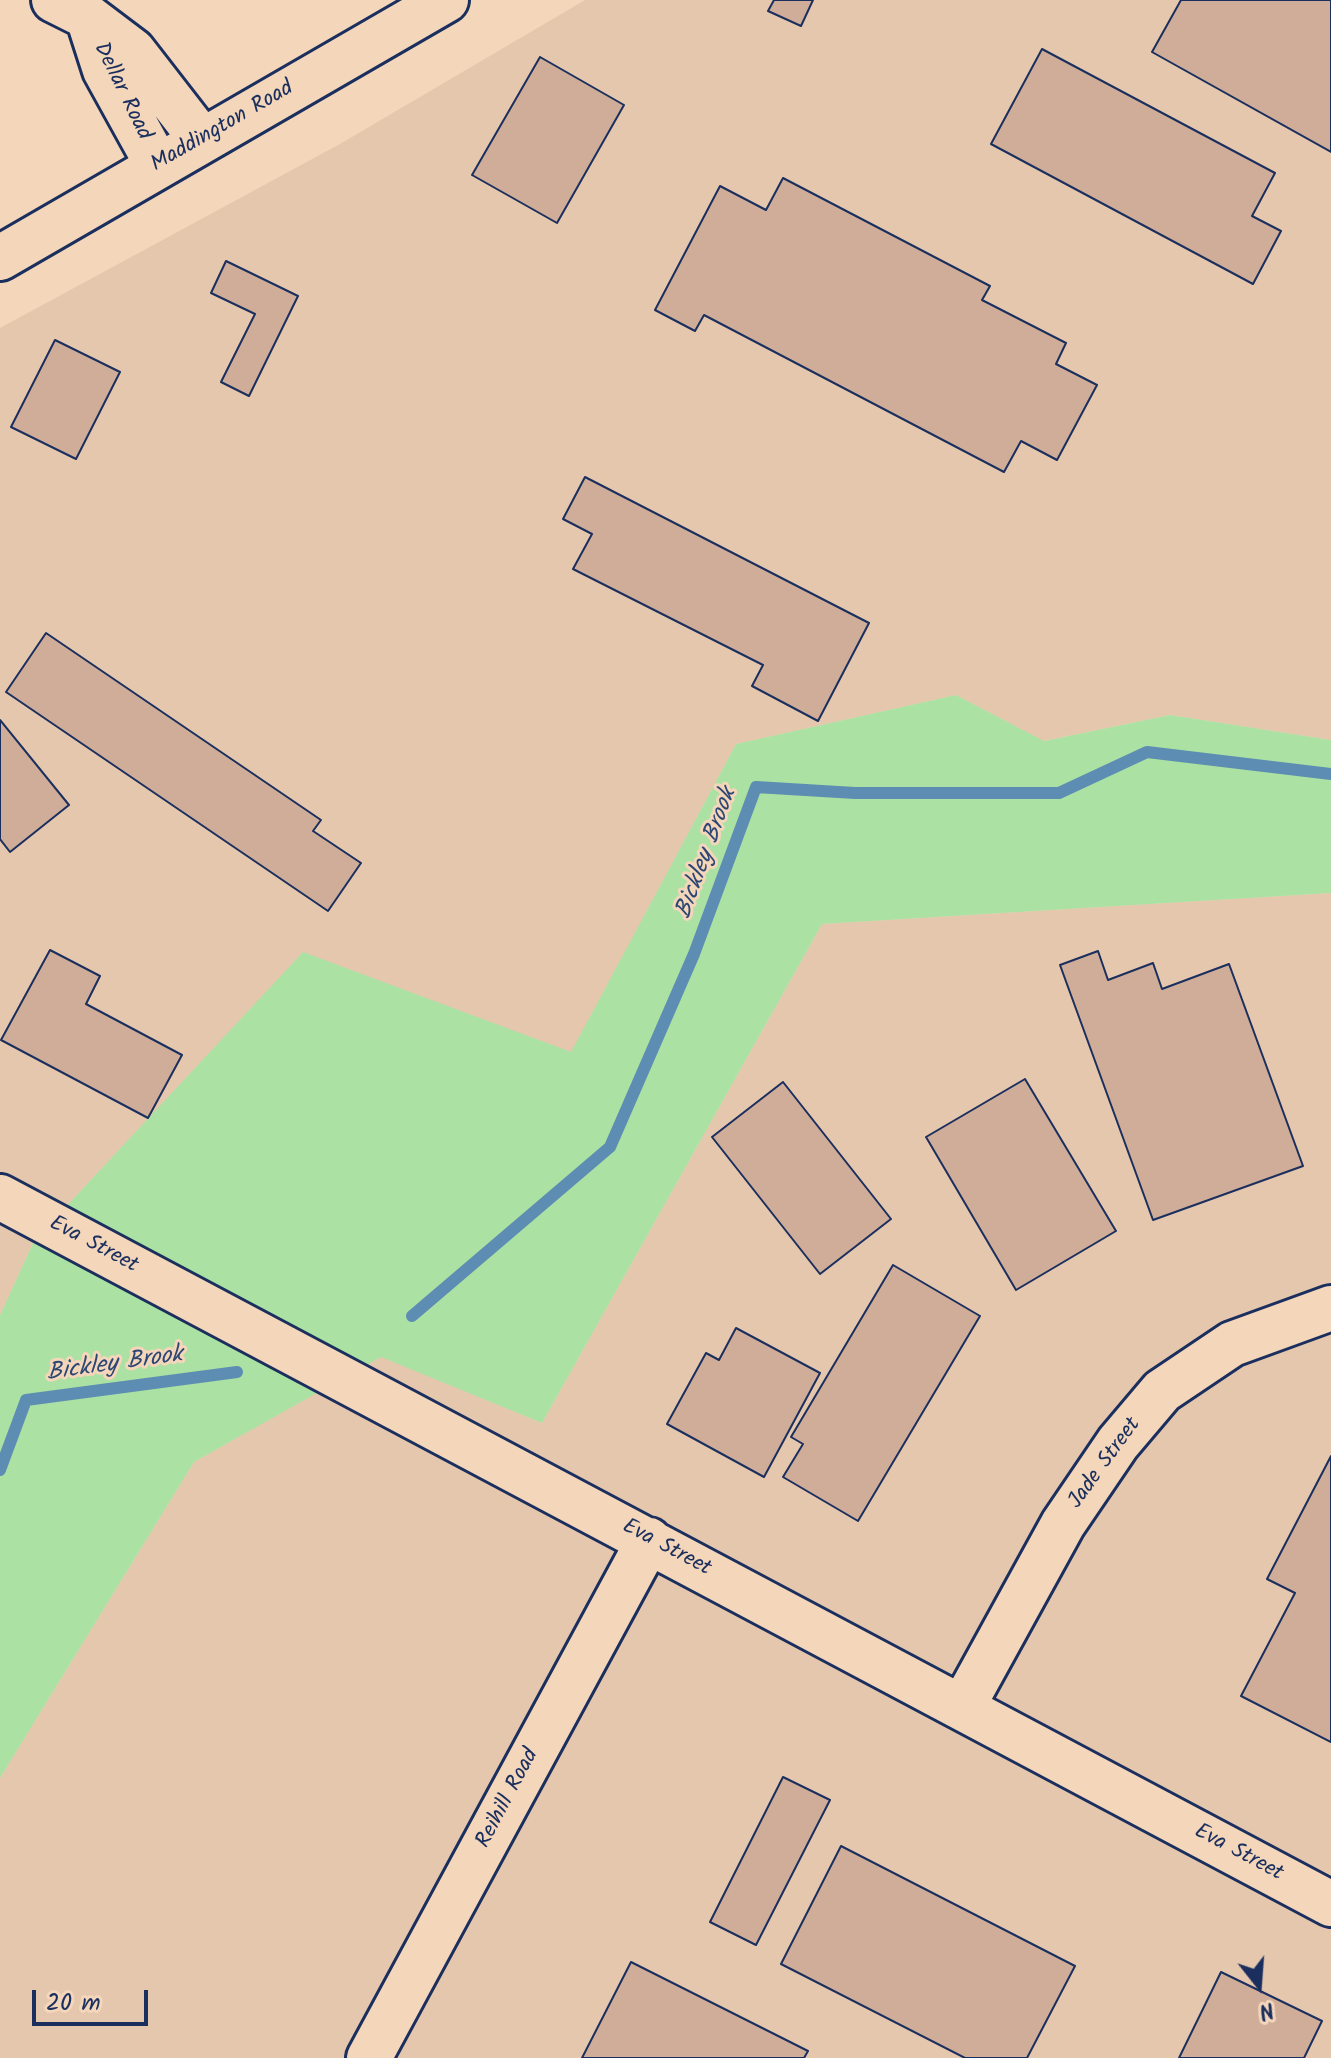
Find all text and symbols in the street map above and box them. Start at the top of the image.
street label: Dellar Road [86,39,156,145]
street label: Maddington Road [147,77,299,179]
water label: Bickley Brook [671,785,745,923]
street label: Eva Street [44,1212,142,1280]
water label: Bickley Brook [45,1342,185,1390]
street label: Jade Street [1064,1413,1148,1515]
street label: Eva Street [617,1515,715,1583]
street label: Reihill Road [472,1745,546,1853]
street label: Eva Street [1189,1820,1287,1888]
north arrow [1219,1946,1299,2026]
scale bar [36,1974,152,2024]
text: 20 m [46,1984,101,2023]
text: N [1254,1991,1278,2028]

